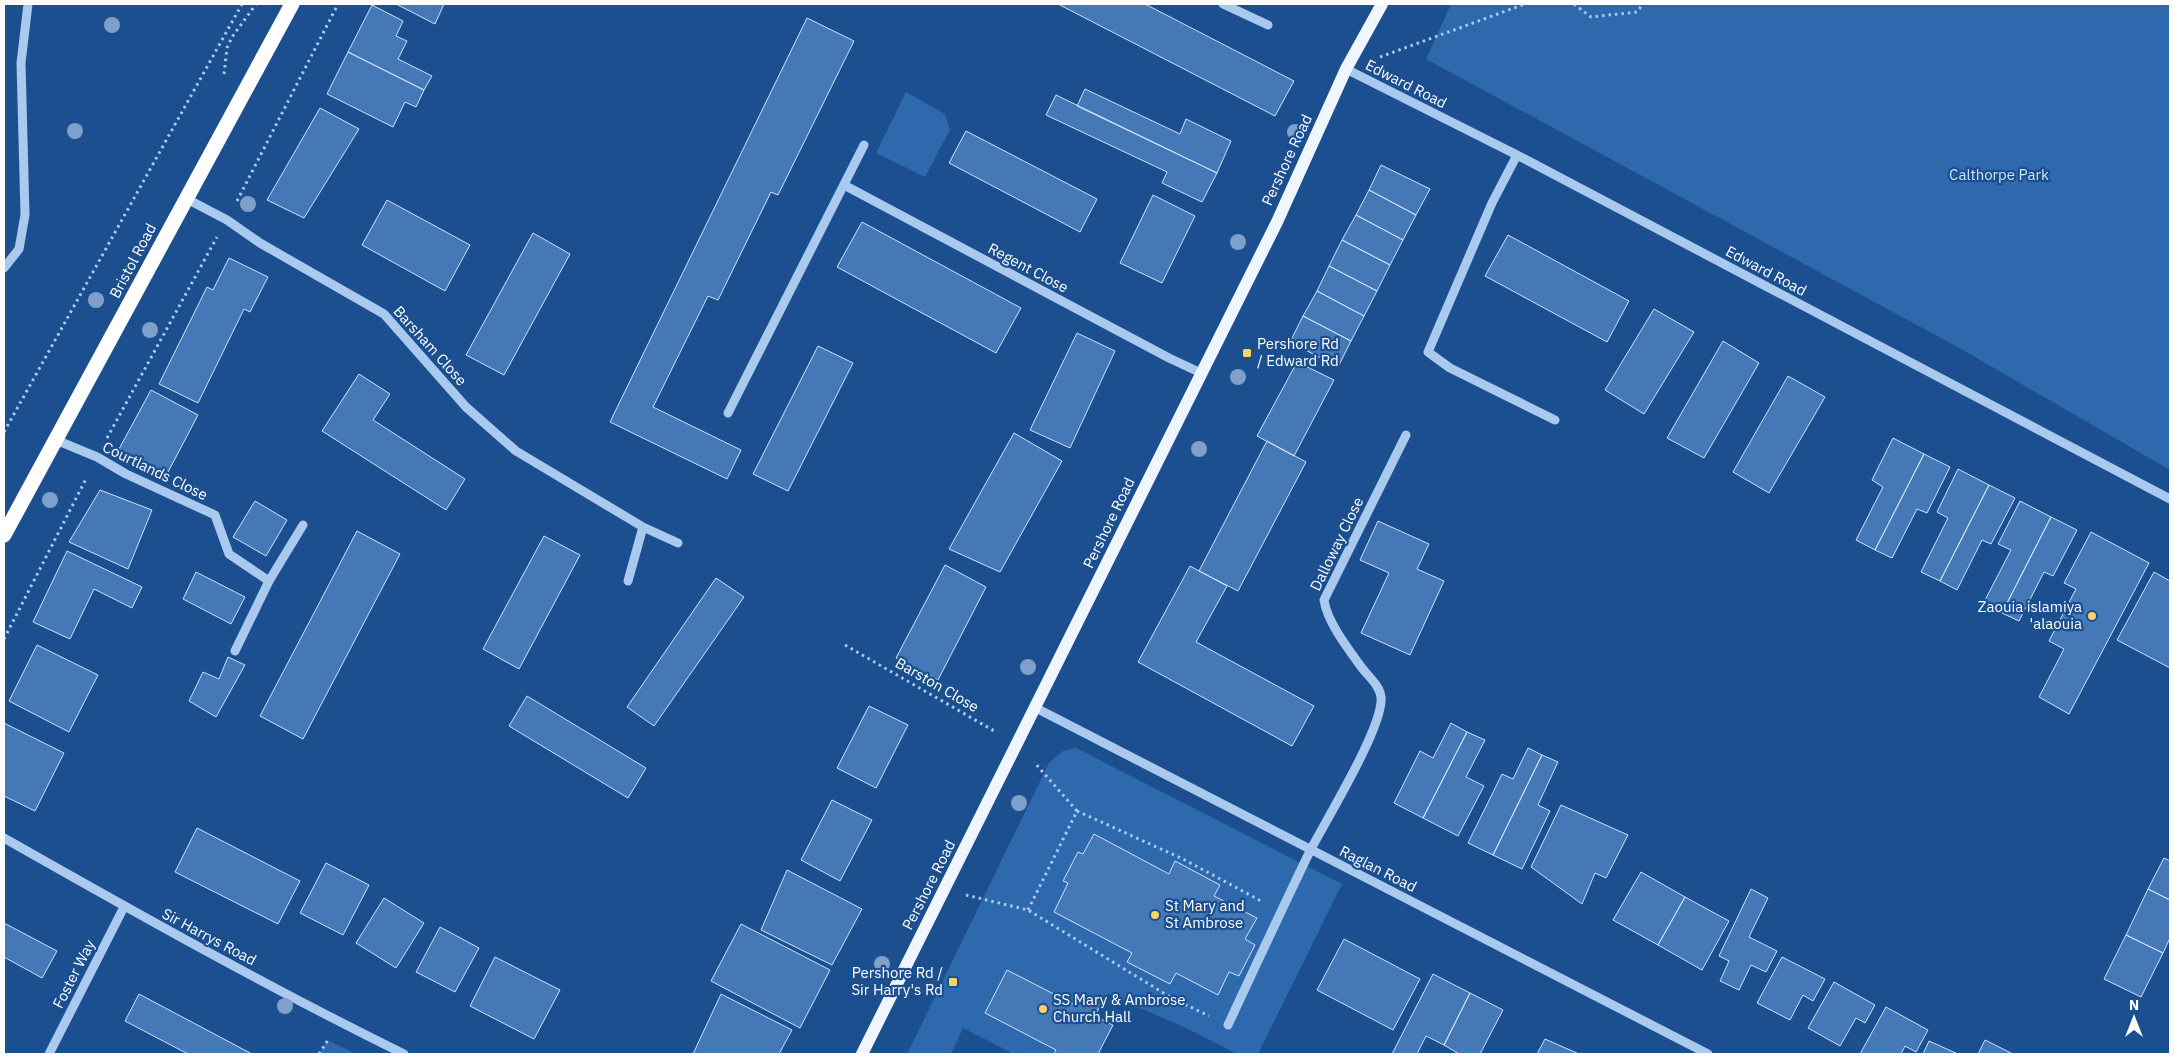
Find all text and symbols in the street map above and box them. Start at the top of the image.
street label: Edward Road [1362,55,1450,112]
street label: Pershore Road [1257,111,1316,208]
park label: Calthorpe Park [1949,165,2049,184]
street label: Bristol Road [105,220,160,301]
street label: Regent Close [985,238,1072,297]
street label: Edward Road [1723,241,1810,300]
street label: Barsham Close [389,302,471,390]
place label: Pershore Rd / Edward Rd [1257,334,1339,370]
marker: Pershore Rd / Edward Rd [1241,347,1253,359]
street label: Courtlands Close [100,437,211,504]
street label: Pershore Road [1078,474,1139,571]
street label: Dalloway Close [1306,494,1367,594]
place label: Zaouia islamiya 'alaouia [1978,597,2082,633]
marker: Zaouia islamiya 'alaouia [2086,610,2098,622]
street label: Barston Close [892,653,982,716]
street label: Pershore Road [898,837,959,933]
street label: Raglan Road [1336,841,1420,896]
place label: St Mary and St Ambrose [1165,896,1245,932]
street label: Sir Harrys Road [159,904,260,969]
marker: St Mary and St Ambrose [1149,909,1161,921]
street label: Foster Way [48,936,99,1011]
place label: Pershore Rd / Sir Harry's Rd [851,963,943,999]
marker: Pershore Rd / Sir Harry's Rd [947,976,959,988]
place label: SS Mary & Ambrose Church Hall [1053,990,1185,1026]
north arrow [2109,993,2159,1043]
text: N [2129,996,2139,1014]
marker: SS Mary & Ambrose Church Hall [1037,1003,1049,1015]

